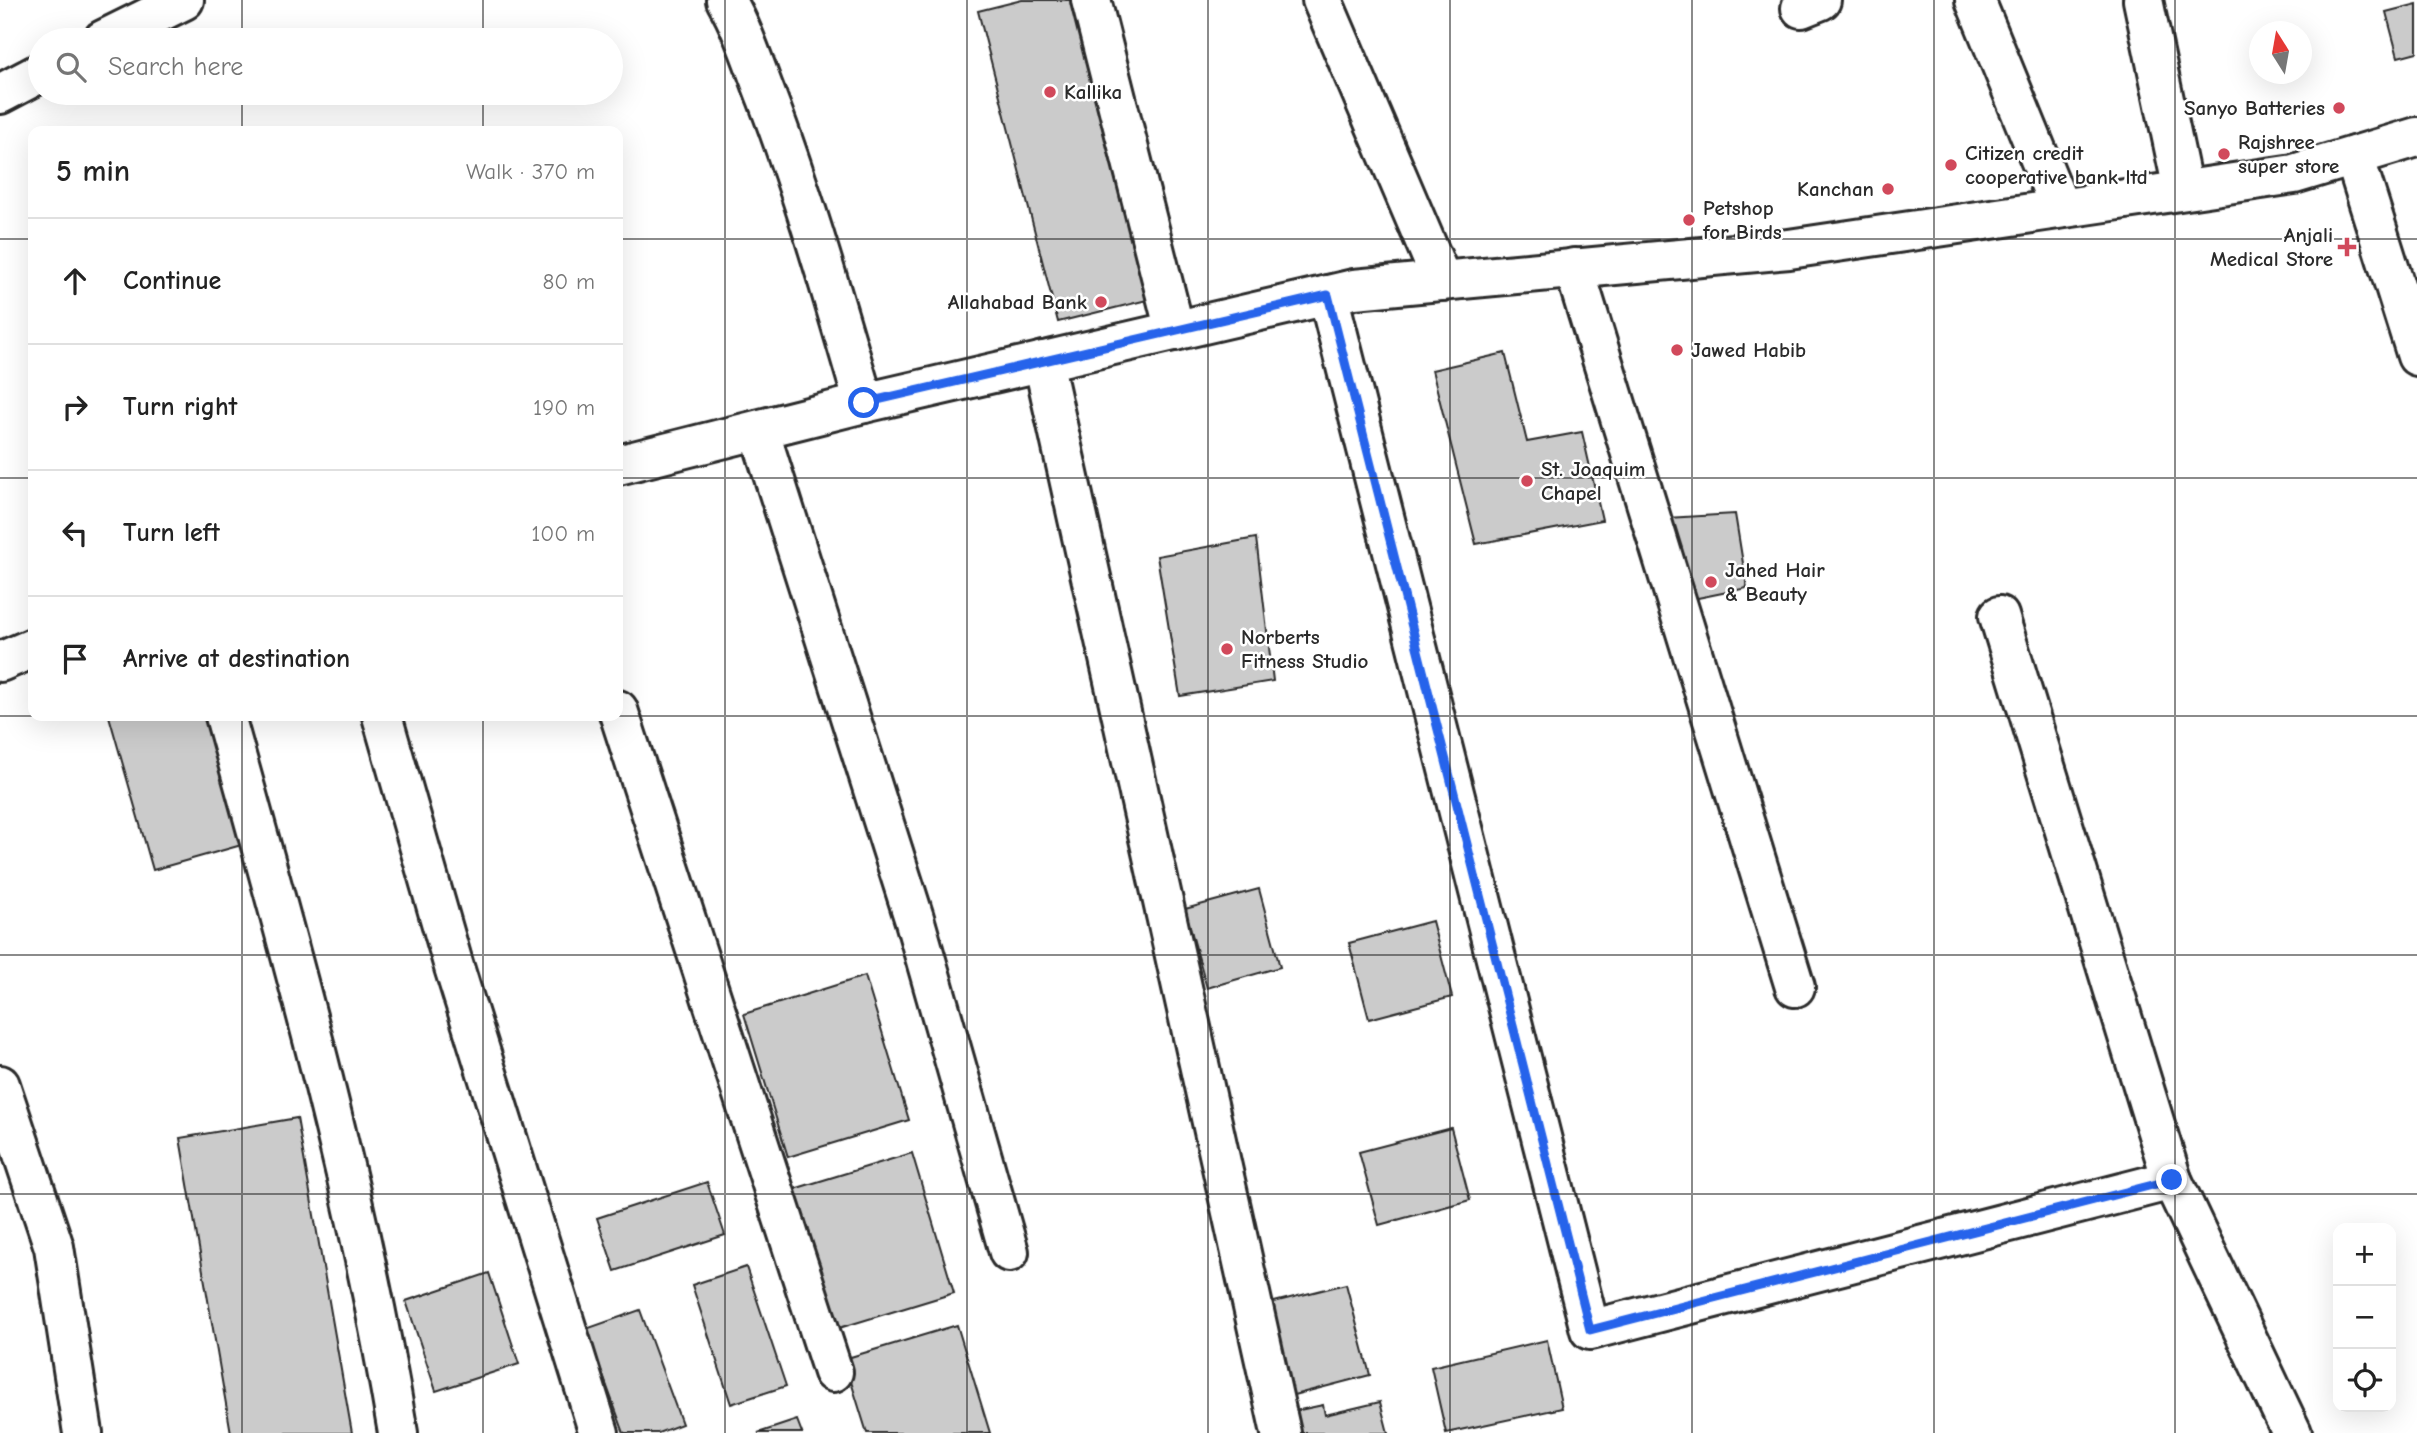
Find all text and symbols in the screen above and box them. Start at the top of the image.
north arrow [2249,21,2312,84]
search box [28,28,623,105]
icon: search [52,48,90,86]
text: Search here [108,52,243,82]
place label: Kallika [1064,80,1122,104]
marker: Kallika [1042,84,1058,100]
place label: Sanyo Batteries [2184,96,2325,120]
marker: Sanyo Batteries [2331,100,2347,116]
place label: Rajshree super store [2238,130,2339,178]
place label: Citizen credit cooperative bank ltd [1965,141,2148,189]
marker: Rajshree super store [2216,146,2232,162]
text: 5 min [56,154,130,189]
marker: Citizen credit cooperative bank ltd [1943,157,1959,173]
text: Walk · 370 m [466,158,595,185]
place label: Kanchan [1797,177,1874,201]
marker: Kanchan [1880,181,1896,197]
place label: Petshop for Birds [1702,196,1782,244]
marker: Petshop for Birds [1681,212,1697,228]
place label: Anjali Medical Store [2210,223,2333,271]
marker: Anjali Medical Store [2339,239,2355,255]
icon: ahead [56,262,94,300]
text: Continue [123,266,221,296]
text: 80 m [542,268,595,295]
place label: Allahabad Bank [948,290,1088,314]
marker: Allahabad Bank [1093,294,1109,310]
place label: Jawed Habib [1691,338,1806,362]
marker: Jawed Habib [1669,342,1685,358]
route start [848,387,879,418]
icon: right [56,388,94,426]
text: Turn right [123,392,237,422]
text: 190 m [533,394,595,421]
place label: St. Joaquim Chapel [1541,457,1645,505]
marker: St. Joaquim Chapel [1519,473,1535,489]
icon: left [56,514,94,552]
text: Turn left [123,518,220,548]
text: 100 m [531,520,595,547]
place label: Jahed Hair & Beauty [1725,558,1825,606]
marker: Jahed Hair & Beauty [1703,574,1719,590]
place label: Norberts Fitness Studio [1241,625,1369,673]
icon: arrive [56,640,94,678]
marker: Norberts Fitness Studio [1219,641,1235,657]
text: Arrive at destination [123,644,350,674]
route end [2156,1164,2187,1195]
map controls [2333,1223,2396,1412]
button: + [2333,1223,2396,1286]
button: − [2333,1286,2396,1349]
button: locate [2333,1349,2396,1412]

